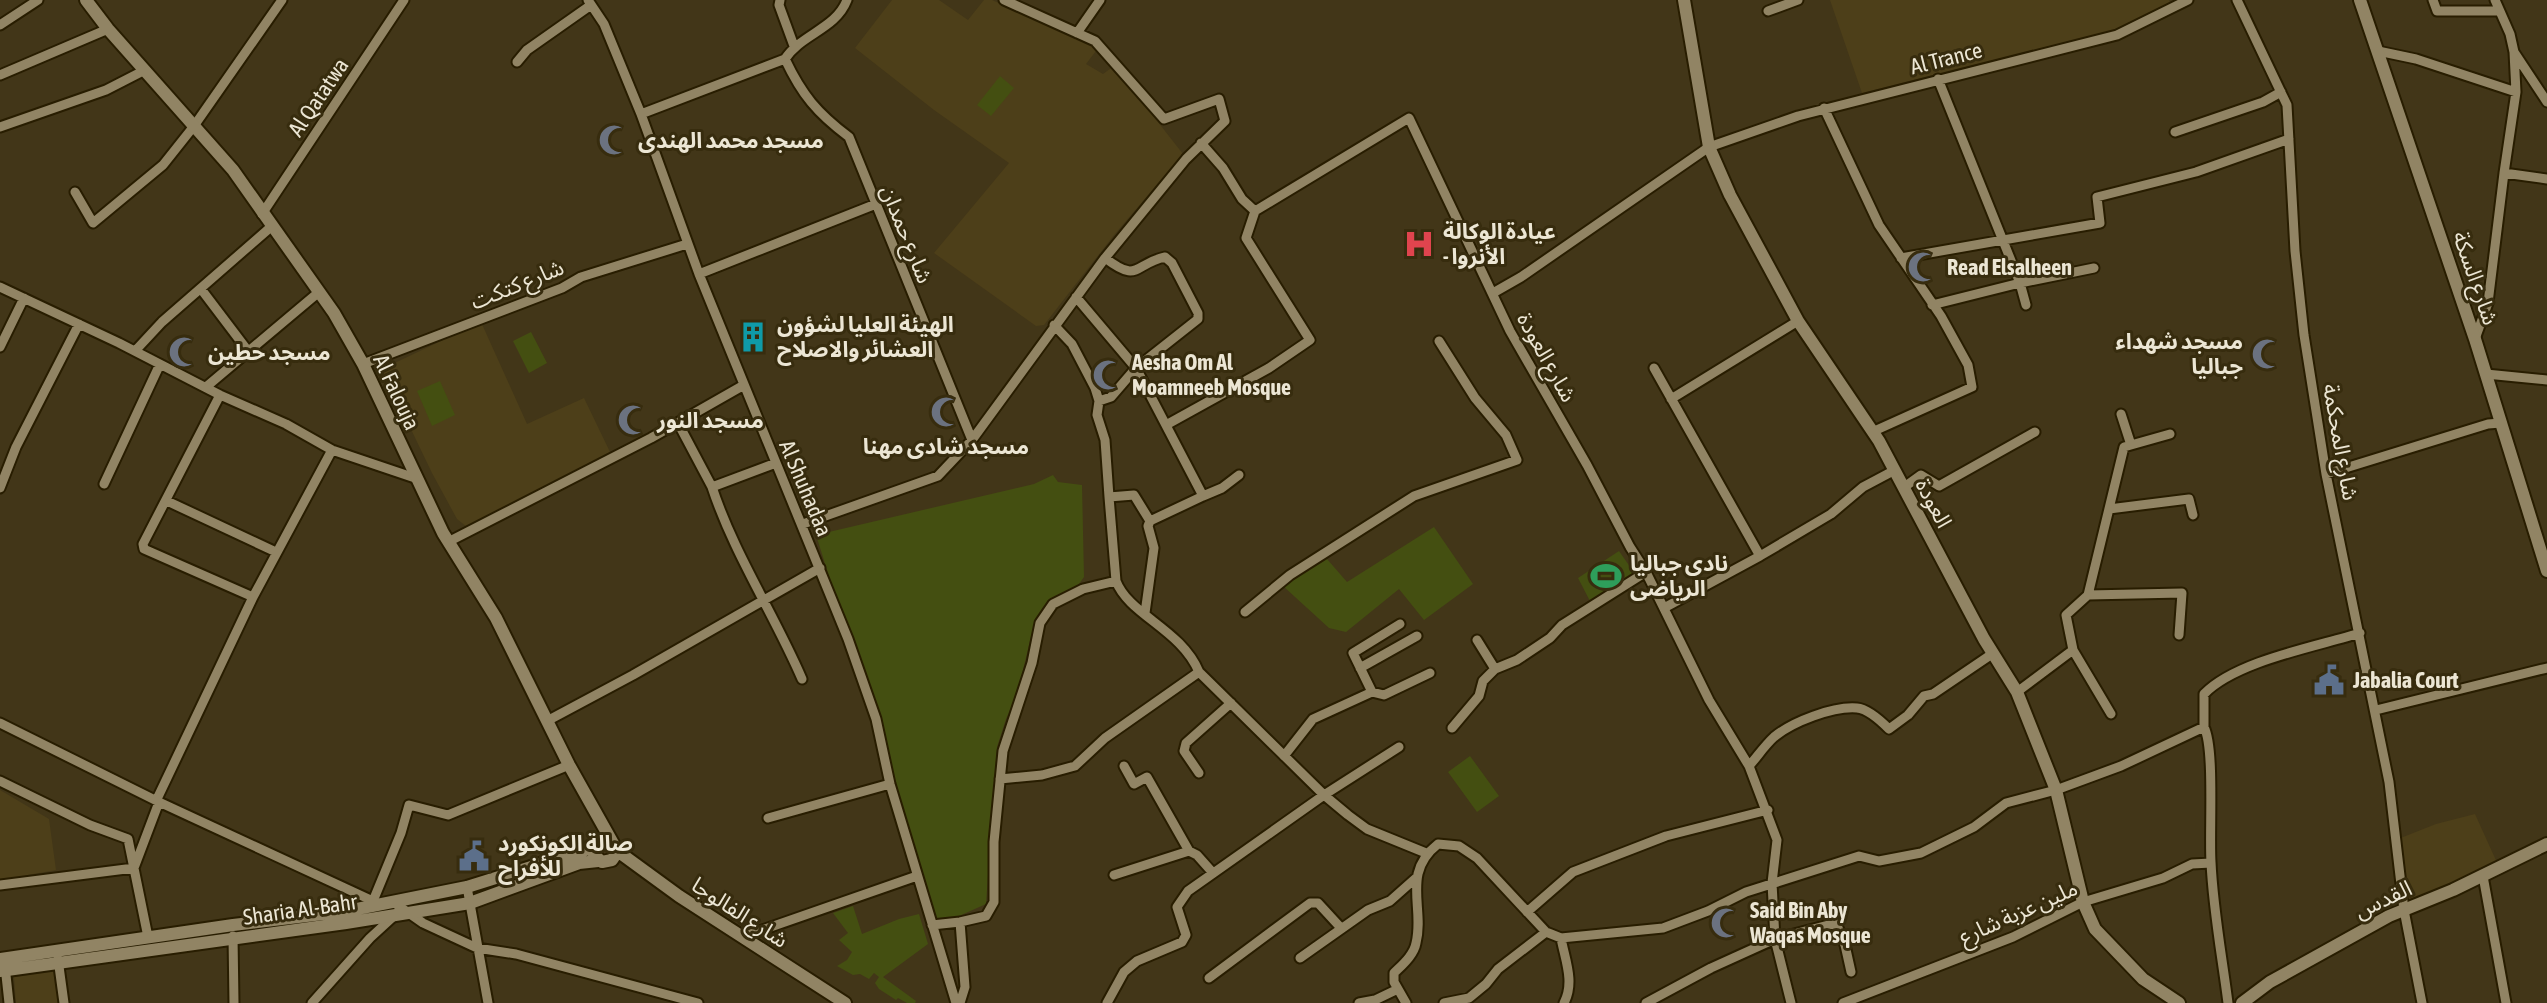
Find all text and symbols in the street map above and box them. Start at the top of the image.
street label: Al Trance [1907,37,1985,79]
street label: Al Qatatwa [282,53,354,141]
mosque icon: مسجد محمد الهندى [597,123,631,157]
place label: مسجد محمد الهندى [638,127,824,153]
street label: شارع حمدان [872,181,938,288]
place label: عيادة الوكالة - الأنروا [1443,218,1556,269]
hospital icon: عيادة الوكالة - الأنروا [1402,227,1436,261]
street label: شارع السكة [2444,228,2504,330]
mosque icon: Read Elsalheen [1906,250,1940,284]
street label: شارع كتكت [467,254,569,318]
place label: Read Elsalheen [1947,254,2072,280]
street label: شارع العودة [1508,308,1582,408]
place label: الهيئة العليا لشؤون العشائر والاصلاح [777,311,954,366]
building icon: الهيئة العليا لشؤون العشائر والاصلاح [736,320,770,354]
place label: مسجد شهداء جباليا [2115,328,2243,379]
mosque icon: مسجد حطين [167,335,201,369]
mosque icon: مسجد شهداء جباليا [2250,337,2284,371]
place label: مسجد حطين [208,339,331,365]
place label: Aesha Om Al Moamneeb Mosque [1131,349,1291,400]
street label: Al Falouja [368,350,426,434]
mosque icon: Aesha Om Al Moamneeb Mosque [1091,358,1125,392]
street label: شارع المحكمة [2314,382,2364,503]
mosque icon: مسجد شادى مهنا [929,395,963,429]
mosque icon: مسجد النور [616,403,650,437]
place label: مسجد النور [656,407,764,434]
place label: مسجد شادى مهنا [863,433,1029,459]
street label: Al Shuhadaa [774,436,838,540]
street label: العودة [1910,474,1958,532]
place label: نادى جباليا الرياضى [1630,550,1728,601]
sports icon: نادى جباليا الرياضى [1589,559,1623,593]
public building icon: Jabalia Court [2312,663,2346,697]
place label: Jabalia Court [2352,667,2459,693]
place label: صالة الكونكورد للأفراح [498,830,633,885]
public building icon: صالة الكونكورد للأفراح [457,839,491,873]
street label: شارع الفالوجا [685,871,793,956]
street label: ملين عزبة شارع [1955,874,2083,953]
street label: القدس [2350,875,2416,923]
street label: Sharia Al-Bahr [241,888,359,930]
place label: Said Bin Aby Waqas Mosque [1749,897,1871,948]
mosque icon: Said Bin Aby Waqas Mosque [1709,906,1743,940]

